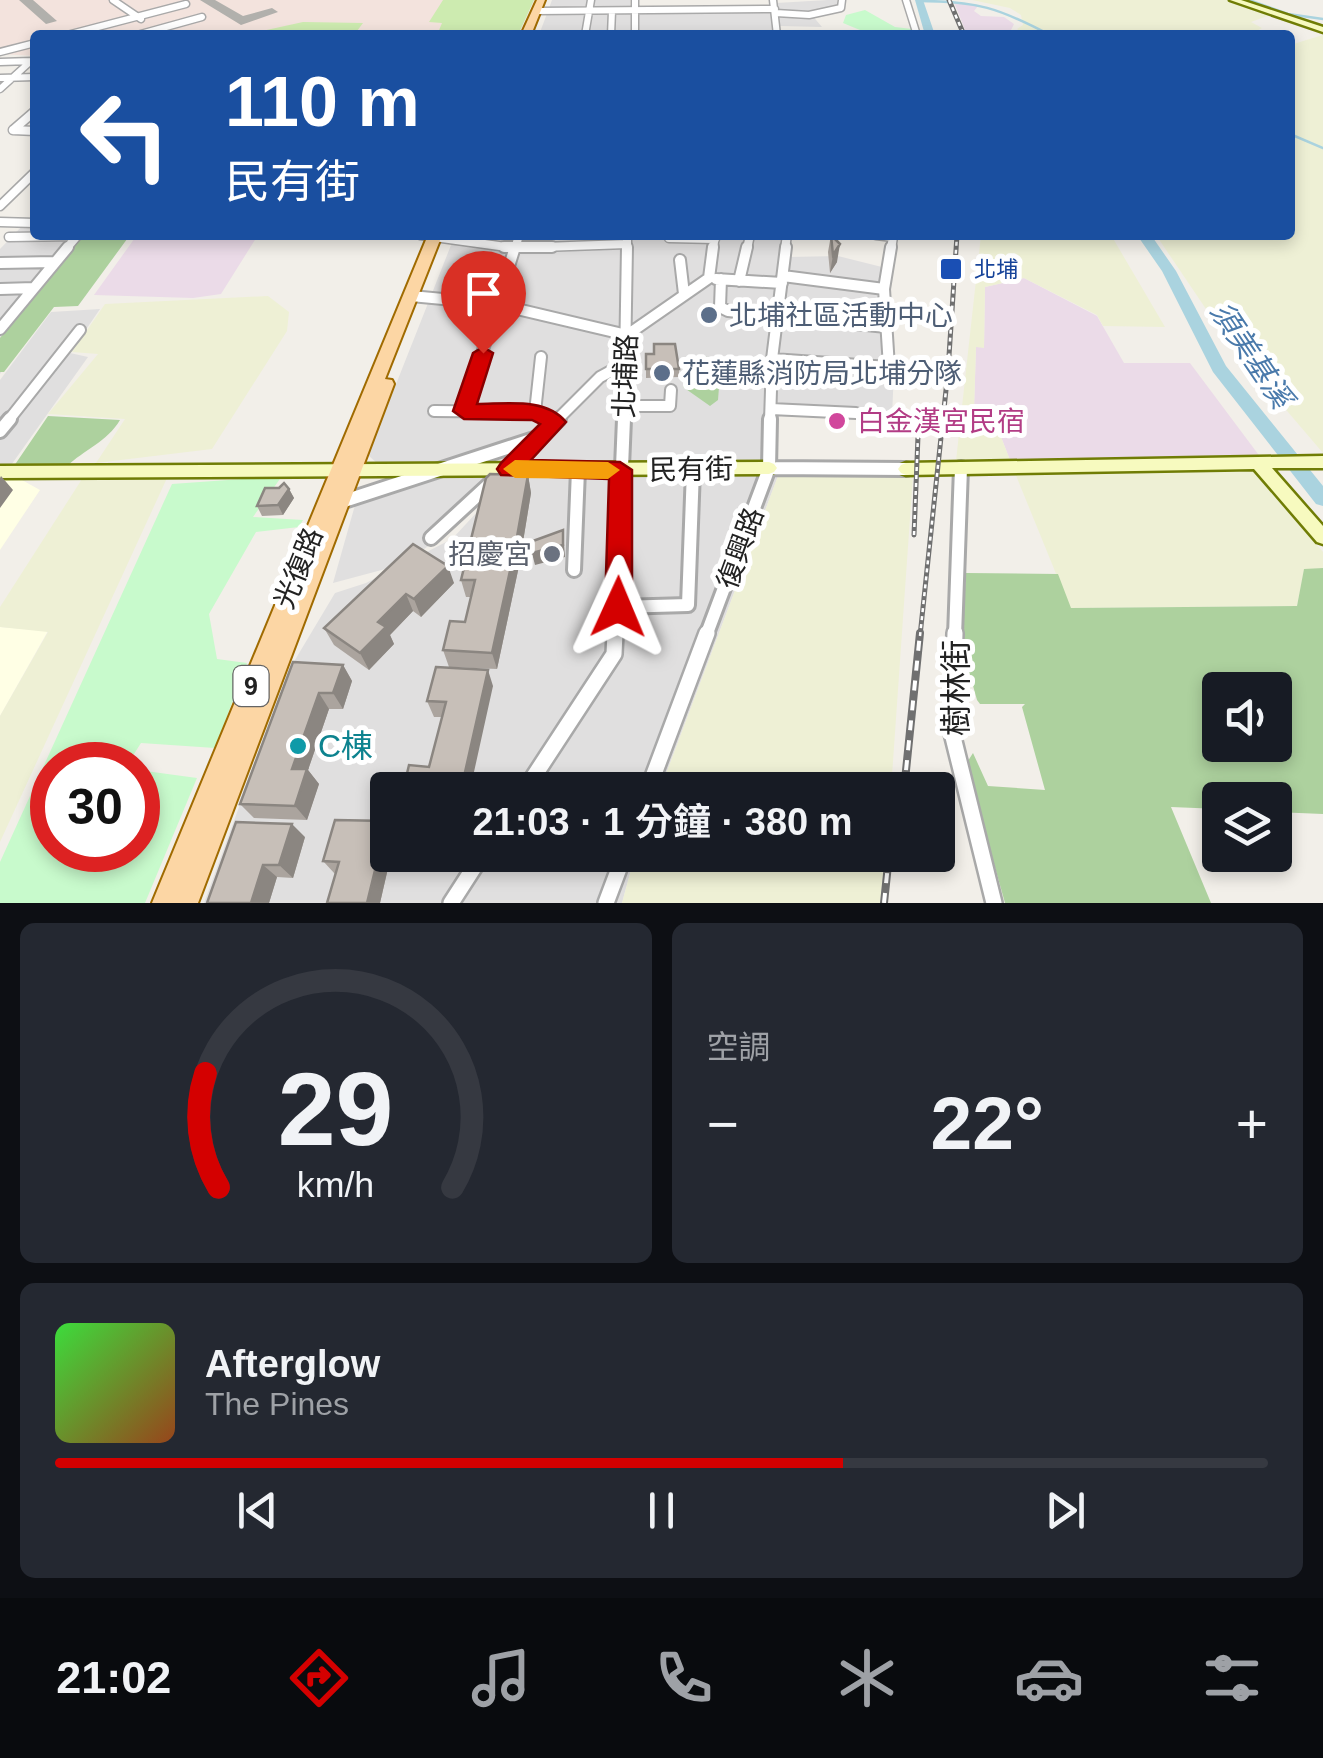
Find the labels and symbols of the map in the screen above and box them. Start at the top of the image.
pin [441,251,526,354]
marker: 北埔 [938,256,964,282]
place label: 北埔 [974,257,1018,282]
water label: 須美基溪 [1204,296,1301,417]
place label: 北埔社區活動中心 [729,300,953,331]
marker: 北埔社區活動中心 [698,304,720,326]
street label: 北埔路 [609,333,642,419]
place label: 花蓮縣消防局北埔分隊 [682,358,962,389]
marker: 花蓮縣消防局北埔分隊 [651,362,673,384]
place label: 白金漢宮民宿 [857,406,1025,437]
marker: 白金漢宮民宿 [826,410,848,432]
street label: 民有街 [649,453,733,486]
street label: 復興路 [712,503,769,593]
street label: 光復路 [268,523,329,613]
place label: 招慶宮 [448,539,532,570]
marker: 招慶宮 [541,543,563,565]
position arrow [566,555,670,659]
street label: 樹林街 [938,640,974,736]
road number: 9 [234,666,268,706]
place label: C棟 [318,728,373,764]
marker: C棟 [287,735,309,757]
speed limit sign: 30 [30,742,160,872]

